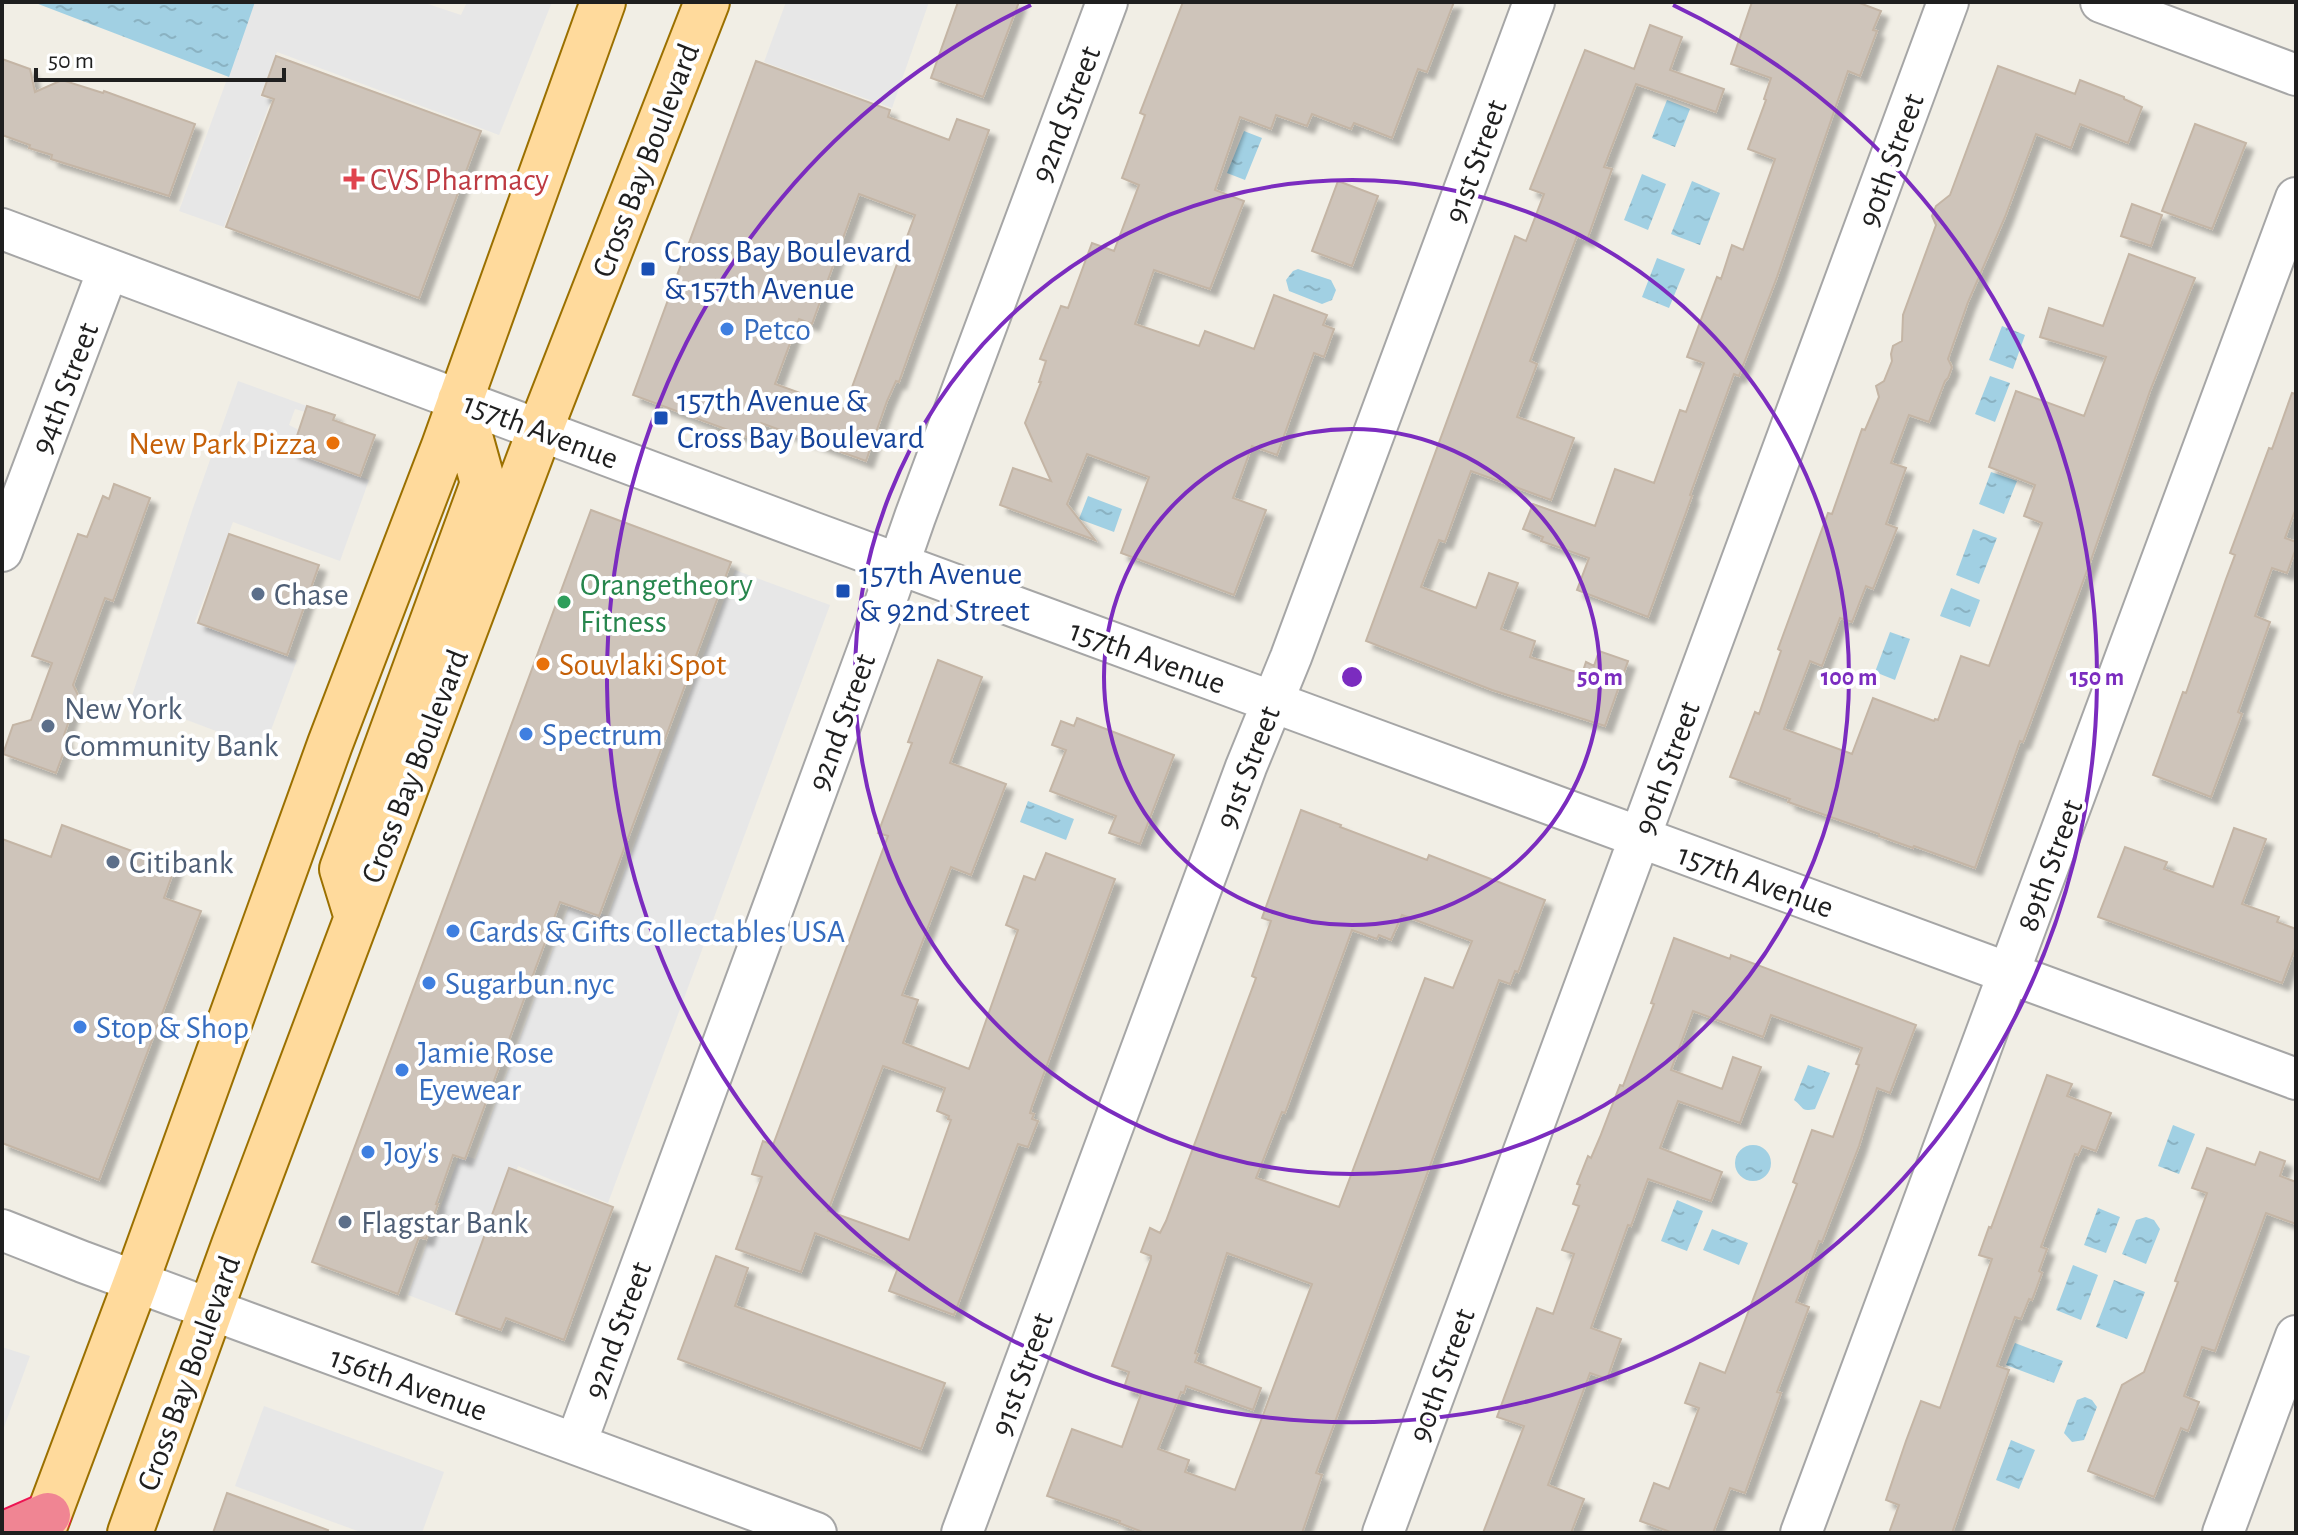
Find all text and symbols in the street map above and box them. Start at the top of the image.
scale bar [36,32,284,82]
street label: Cross Bay Boulevard [587,39,705,282]
street label: 92nd Street [1025,42,1107,187]
text: 50 m [48,49,94,73]
street label: 90th Street [1852,89,1930,231]
street label: 91st Street [1439,95,1513,227]
place label: CVS Pharmacy [370,164,549,196]
marker: CVS Pharmacy [345,170,363,188]
place label: Cross Bay Boulevard & 157th Avenue [664,236,911,305]
marker: Cross Bay Boulevard & 157th Avenue [639,260,657,278]
place label: Petco [743,314,811,346]
street label: 94th Street [25,318,105,458]
marker: Petco [718,320,736,338]
place label: 157th Avenue & Cross Bay Boulevard [677,385,924,454]
street label: 157th Avenue [459,387,623,475]
marker: 157th Avenue & Cross Bay Boulevard [652,409,670,427]
place label: New Park Pizza [128,428,317,460]
marker: New Park Pizza [324,434,342,452]
place label: 157th Avenue & 92nd Street [859,558,1030,627]
place label: Orangetheory Fitness [580,569,753,638]
place label: Chase [274,579,349,611]
marker: 157th Avenue & 92nd Street [834,582,852,600]
marker: Chase [249,585,267,603]
marker: Orangetheory Fitness [555,593,573,611]
street label: 157th Avenue [1066,614,1230,700]
street label: Cross Bay Boulevard [356,645,474,888]
place label: Souvlaki Spot [559,649,726,681]
street label: 92nd Street [802,650,881,795]
marker: Souvlaki Spot [534,655,552,673]
centre of rings [1338,663,1366,691]
text: 50 m [1577,666,1623,690]
text: 100 m [1821,666,1877,690]
text: 150 m [2070,666,2124,690]
place label: New York Community Bank [64,693,279,762]
street label: 90th Street [1628,697,1706,839]
street label: 91st Street [1210,702,1286,833]
marker: New York Community Bank [39,717,57,735]
place label: Spectrum [542,719,663,751]
marker: Spectrum [517,725,535,743]
street label: 89th Street [2011,795,2089,935]
street label: 157th Avenue [1674,838,1838,924]
place label: Citibank [129,847,234,879]
marker: Citibank [104,853,122,871]
place label: Cards & Gifts Collectables USA [469,916,845,948]
marker: Cards & Gifts Collectables USA [444,922,462,940]
place label: Sugarbun.nyc [445,968,614,1000]
marker: Sugarbun.nyc [420,974,438,992]
place label: Stop & Shop [96,1012,249,1044]
marker: Stop & Shop [71,1018,89,1036]
place label: Jamie Rose Eyewear [418,1037,554,1106]
marker: Jamie Rose Eyewear [393,1061,411,1079]
place label: Joy's [384,1137,439,1169]
marker: Joy's [359,1143,377,1161]
place label: Flagstar Bank [361,1207,528,1239]
marker: Flagstar Bank [336,1213,354,1231]
street label: Cross Bay Boulevard [132,1252,246,1495]
street label: 92nd Street [578,1258,657,1403]
street label: 90th Street [1403,1304,1481,1446]
street label: 91st Street [985,1308,1059,1440]
street label: 156th Avenue [326,1341,492,1427]

